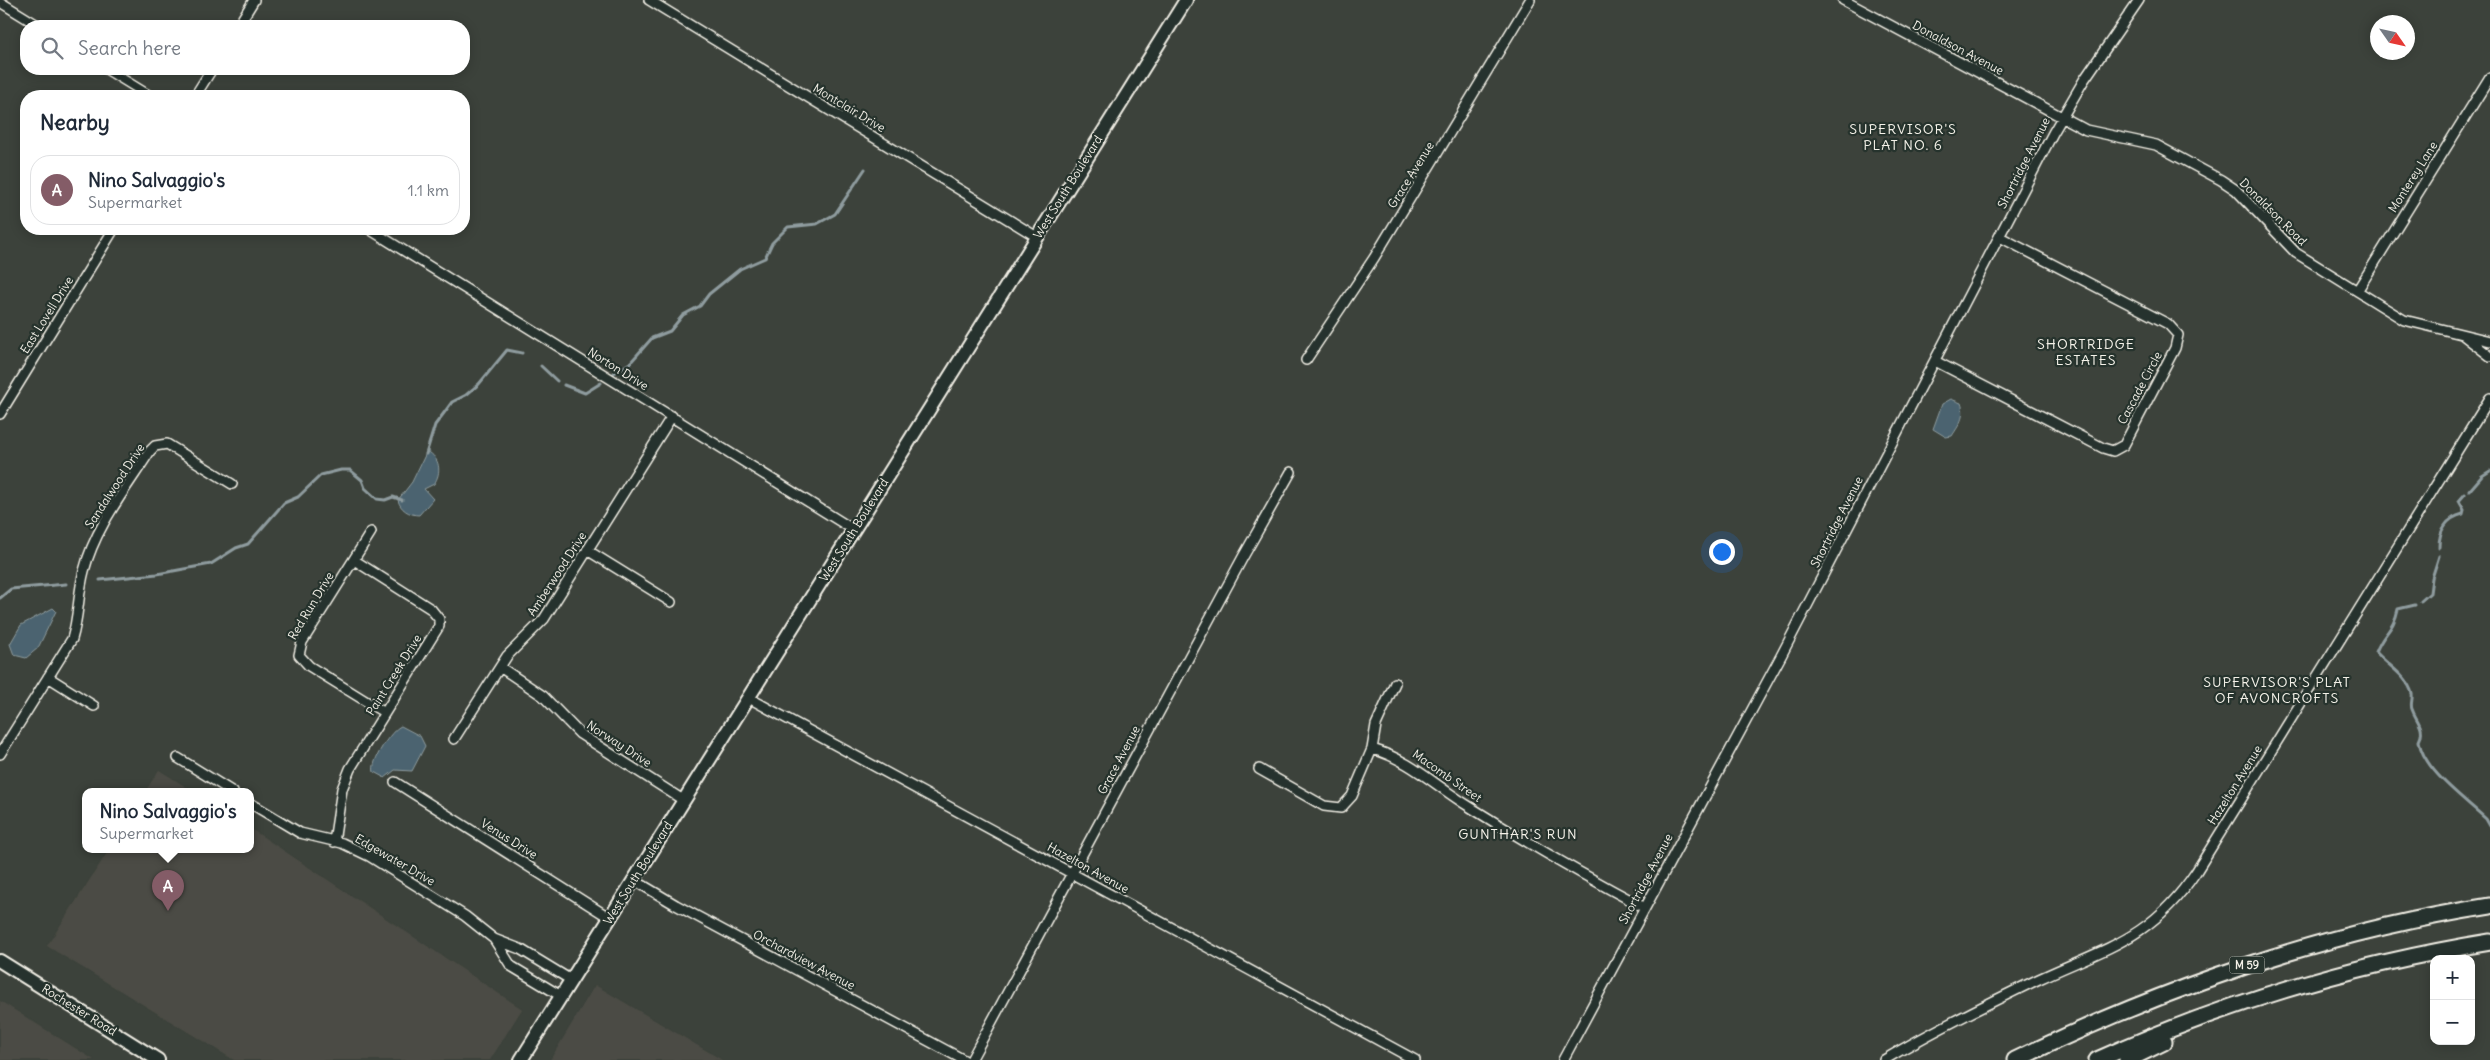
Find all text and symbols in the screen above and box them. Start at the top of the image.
north arrow [2370,15,2415,60]
street label: Donaldson Avenue [1910,17,2006,78]
search box [20,20,470,75]
icon: search [38,34,66,62]
text: Search here [78,36,181,60]
street label: Montclair Drive [810,80,888,135]
text: Nearby [40,109,110,136]
street label: Shortridge Avenue [1994,115,2053,211]
district label: SUPERVISOR'S PLAT NO. 6 [1849,120,1957,154]
street label: West South Boulevard [1030,132,1105,241]
street label: Monterey Lane [2385,138,2440,215]
street label: Grace Avenue [1384,139,1437,211]
text: Nino Salvaggio's [88,168,225,192]
street label: Donaldson Road [2237,175,2310,248]
text: A [52,180,62,200]
text: 1.1 km [408,180,449,200]
text: Supermarket [88,192,182,212]
street label: East Lovell Drive [17,273,76,356]
district label: SHORTRIDGE ESTATES [2037,335,2135,369]
street label: Norton Drive [585,344,651,393]
street label: Cascade Circle [2114,349,2165,427]
street label: Sandalwood Drive [82,440,148,531]
street label: Shortridge Avenue [1807,474,1866,570]
street label: West South Boulevard [816,475,891,584]
street label: Amberwood Drive [524,529,589,619]
your location [1709,539,1735,565]
street label: Red Run Drive [284,569,337,642]
street label: Paint Creek Drive [363,631,425,718]
district label: SUPERVISOR'S PLAT OF AVONCROFTS [2203,673,2351,707]
street label: Norway Drive [584,717,654,770]
street label: Grace Avenue [1094,723,1143,797]
street label: Hazelton Avenue [2204,742,2265,827]
street label: Macomb Street [1410,746,1485,805]
popup [82,788,254,853]
text: Nino Salvaggio's [99,799,237,823]
street label: Venus Drive [478,815,540,862]
street label: West South Boulevard [600,818,675,927]
text: Supermarket [99,823,194,843]
district label: GUNTHAR'S RUN [1458,825,1578,843]
street label: Edgewater Drive [353,831,438,889]
street label: Shortridge Avenue [1615,831,1676,927]
street label: Hazelton Avenue [1045,839,1132,896]
pin: A [152,870,184,911]
street label: Orchardview Avenue [751,926,858,993]
map controls [2430,955,2475,1045]
button: + [2430,955,2475,1000]
road number: M 59 [2230,956,2264,974]
street label: Rochester Road [39,981,120,1039]
button: − [2430,1000,2475,1045]

